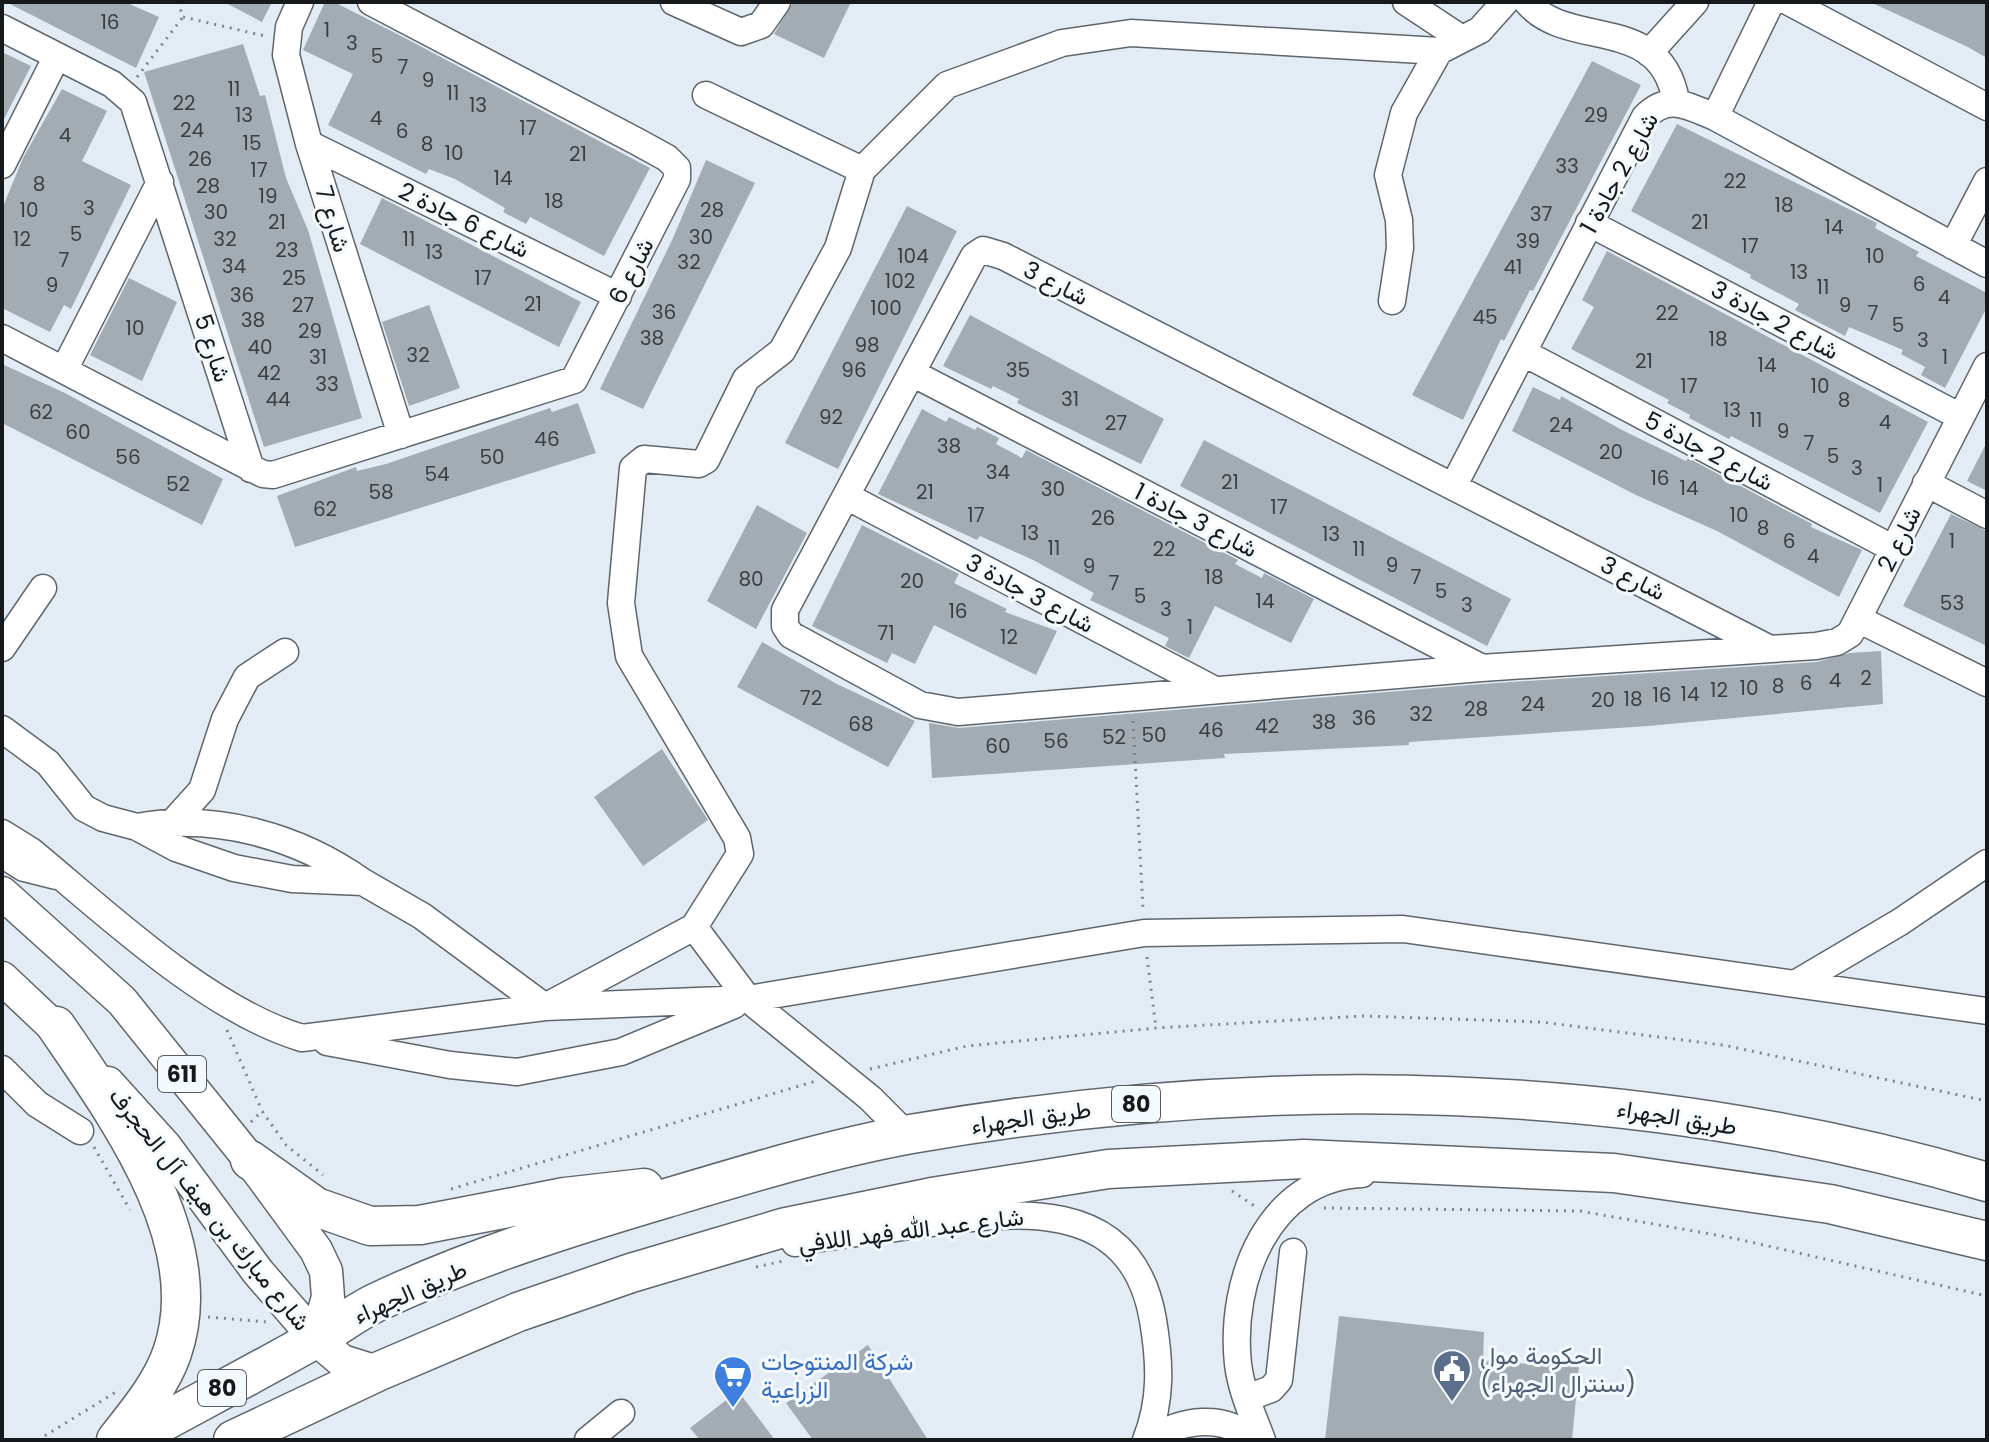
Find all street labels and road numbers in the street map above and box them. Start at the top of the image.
street label: شارع 2 جادة 1 [1572,106,1666,240]
street label: شارع 6 جادة 2 [393,174,535,266]
street label: شارع 7 [307,182,359,256]
street label: شارع 6 [600,232,662,310]
street label: شارع 3 [1018,253,1094,313]
street label: شارع 2 جادة 3 [1705,272,1845,368]
street label: شارع 5 [187,310,239,386]
street label: شارع 2 جادة 5 [1639,403,1779,499]
street label: شارع 3 جادة 1 [1129,475,1263,565]
street label: شارع 2 [1869,501,1929,577]
street label: شارع 3 جادة 3 [960,545,1100,641]
street label: شارع 3 [1595,548,1671,608]
road number: 611 [158,1056,206,1092]
street label: شارع مبارك بن هيف آل الحجرف [102,1081,318,1337]
road number: 80 [1112,1086,1160,1122]
street label: طريق الجهراء [1615,1091,1739,1143]
street label: طريق الجهراء [969,1092,1093,1142]
street label: شارع عبد الله فهد اللافي [796,1200,1026,1263]
street label: طريق الجهراء [348,1252,472,1332]
road number: 80 [198,1370,246,1406]

